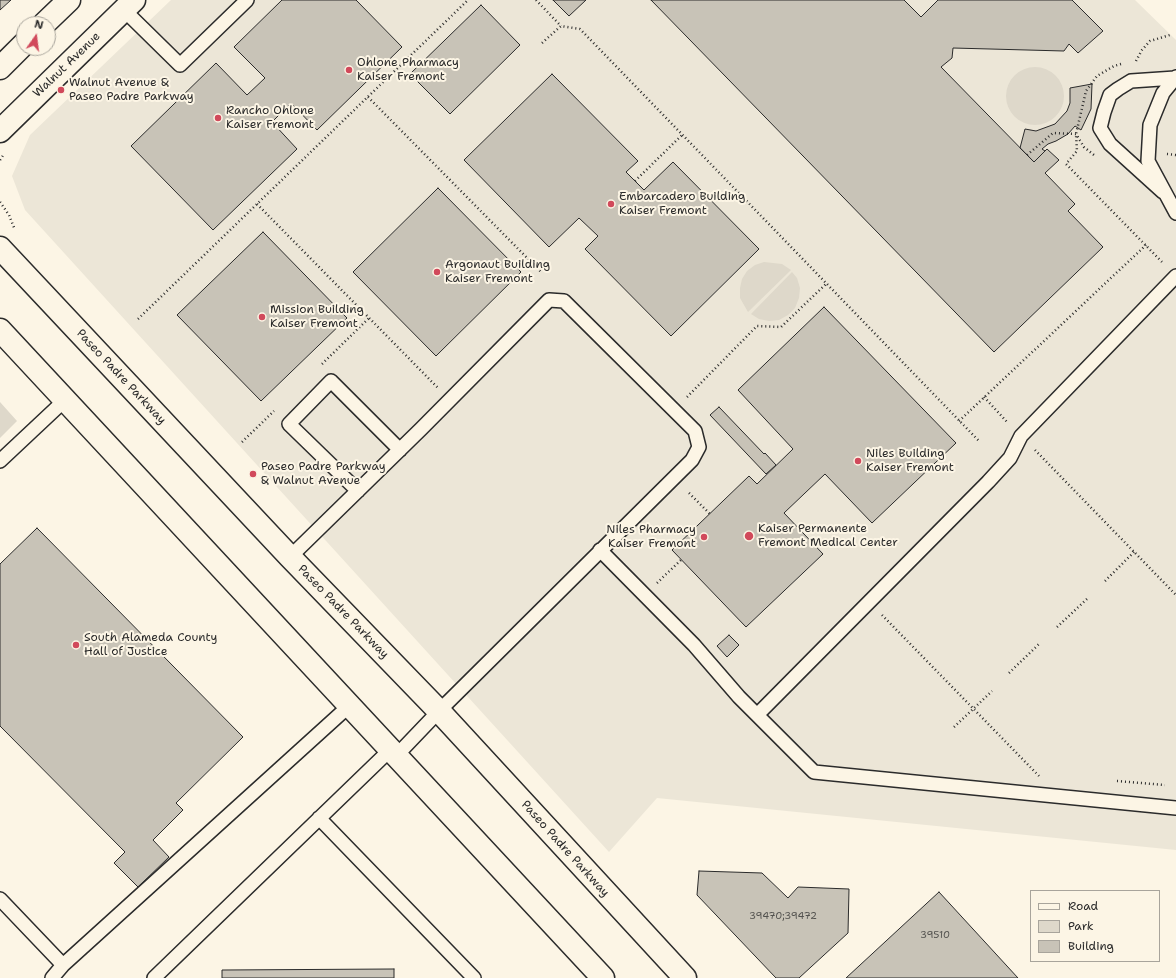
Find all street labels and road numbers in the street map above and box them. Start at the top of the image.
street label: Walnut Avenue [30,29,104,101]
street label: Paseo Padre Parkway [73,327,169,427]
street label: Paseo Padre Parkway [295,562,391,662]
street label: Paseo Padre Parkway [518,798,612,900]

